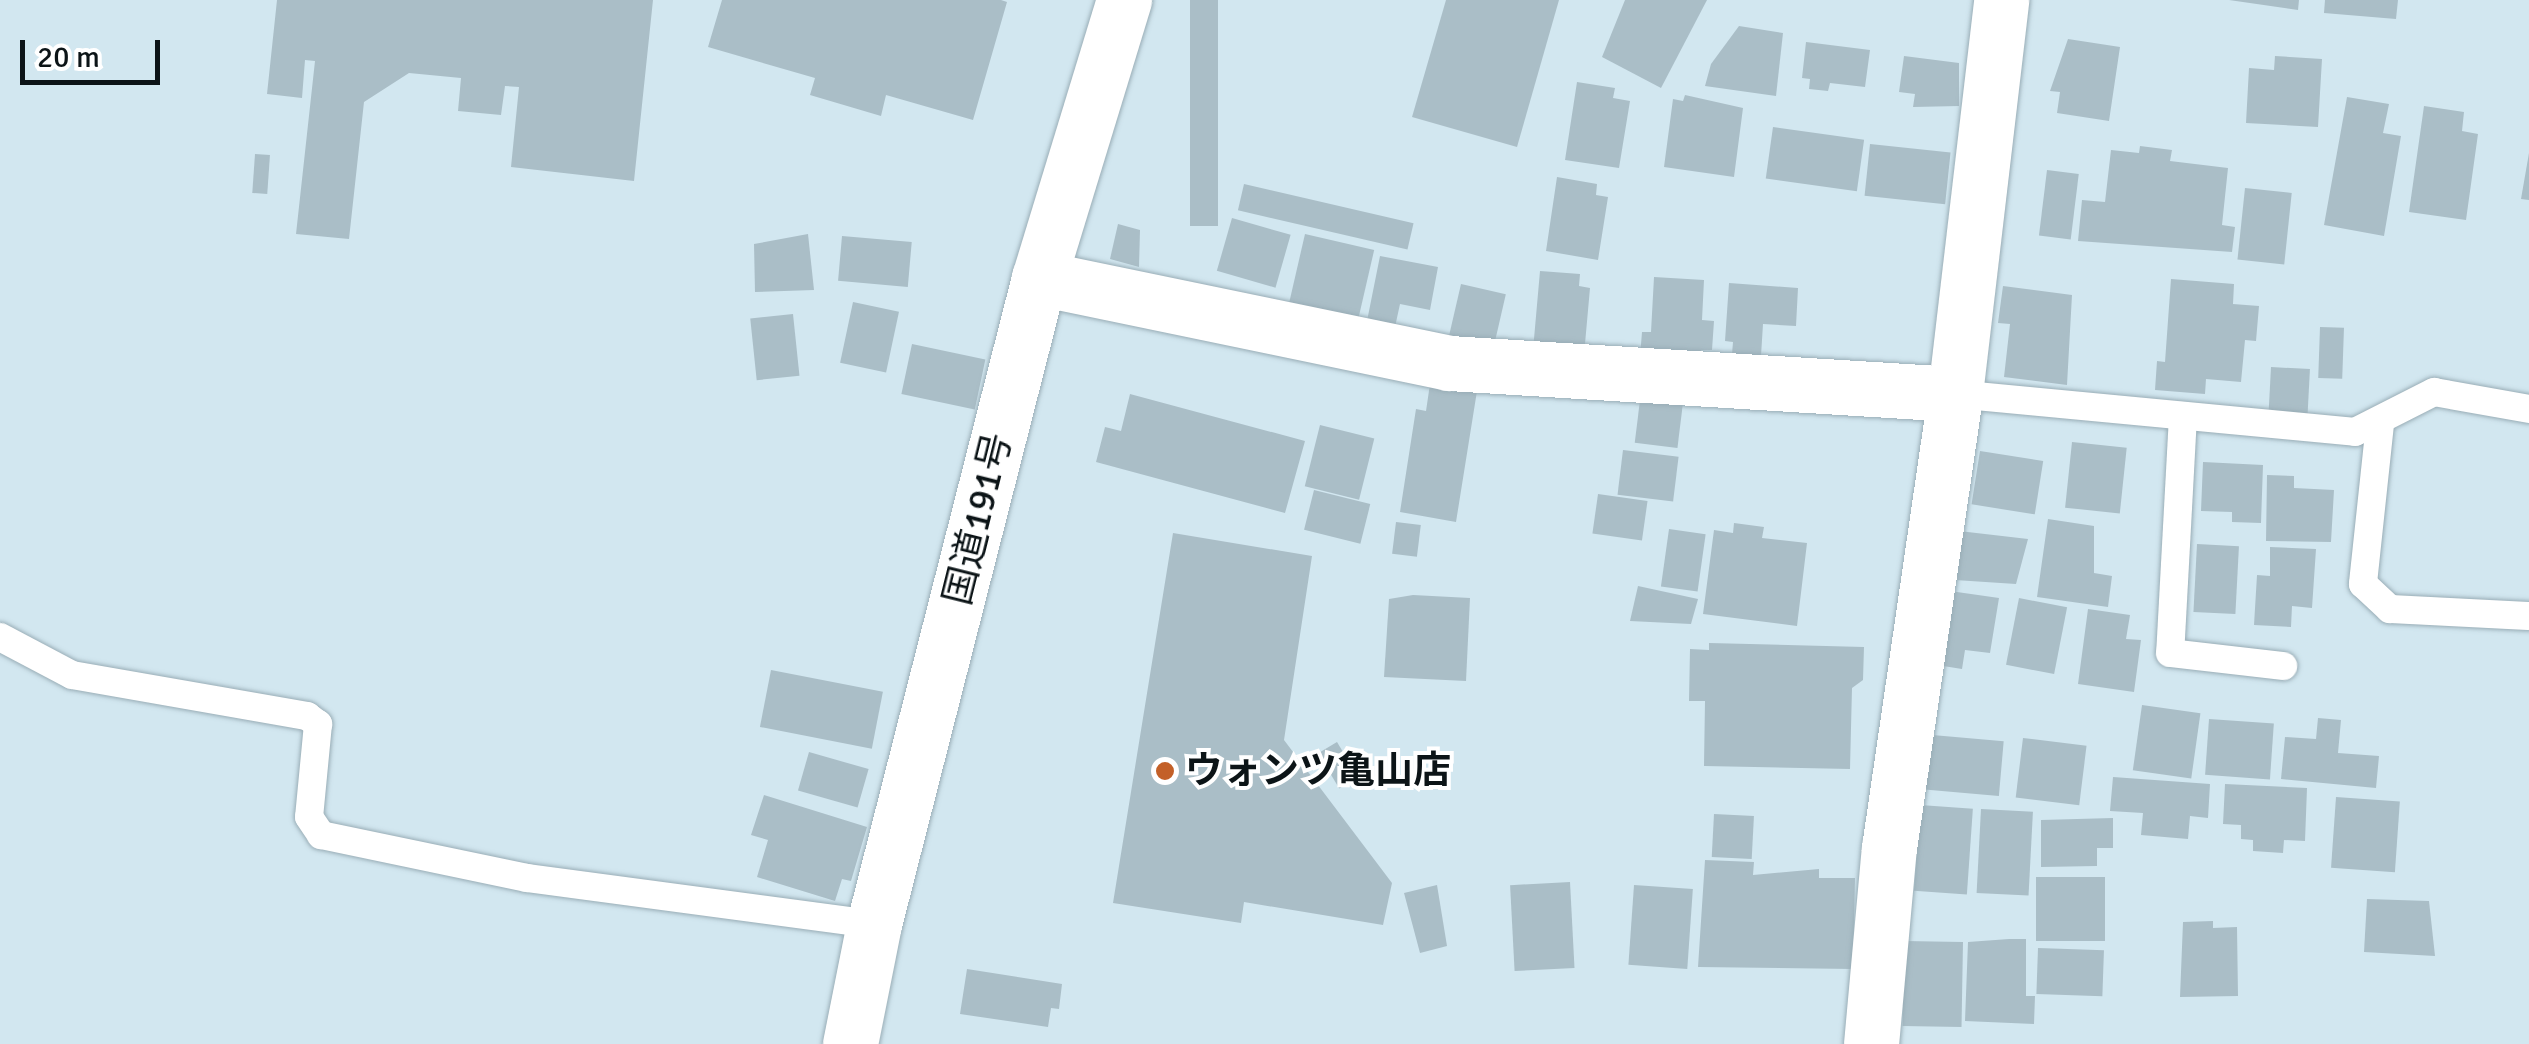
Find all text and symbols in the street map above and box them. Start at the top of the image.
scale bar [25,20,165,82]
text: 20 m [37,39,100,76]
street label: 国道191号 [935,428,1021,610]
place label: ウォンツ亀山店 [1185,748,1451,794]
marker: ウォンツ亀山店 [1154,760,1176,782]

